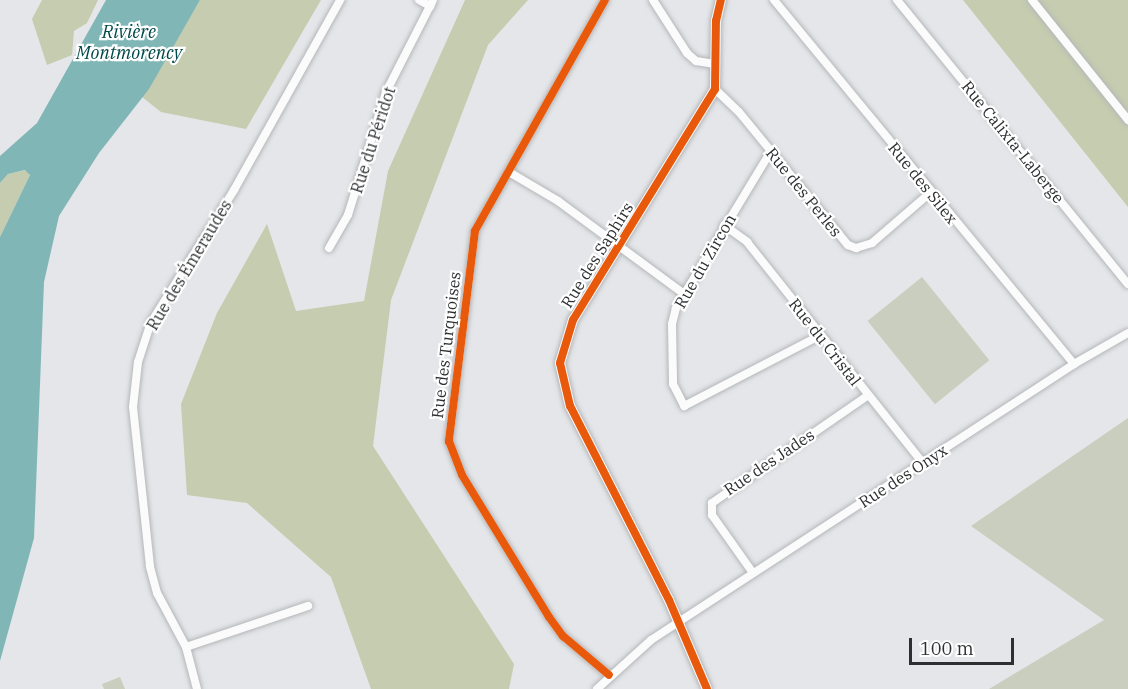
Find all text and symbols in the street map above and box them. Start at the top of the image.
water label: Rivière Montmorency [76,22,182,64]
street label: Rue Calixta-Laberge [958,77,1068,207]
street label: Rue du Péridot [347,84,399,196]
street label: Rue des Silex [884,138,962,228]
street label: Rue des Perles [762,144,846,240]
street label: Rue des Émeraudes [143,196,235,334]
street label: Rue des Saphirs [557,199,637,311]
street label: Rue du Zircon [670,210,740,312]
street label: Rue des Turquoises [427,271,465,419]
street label: Rue du Cristal [785,295,865,389]
street label: Rue des Jades [720,425,818,499]
street label: Rue des Onyx [855,440,951,512]
scale bar [912,626,1017,664]
text: 100 m [920,637,974,660]

